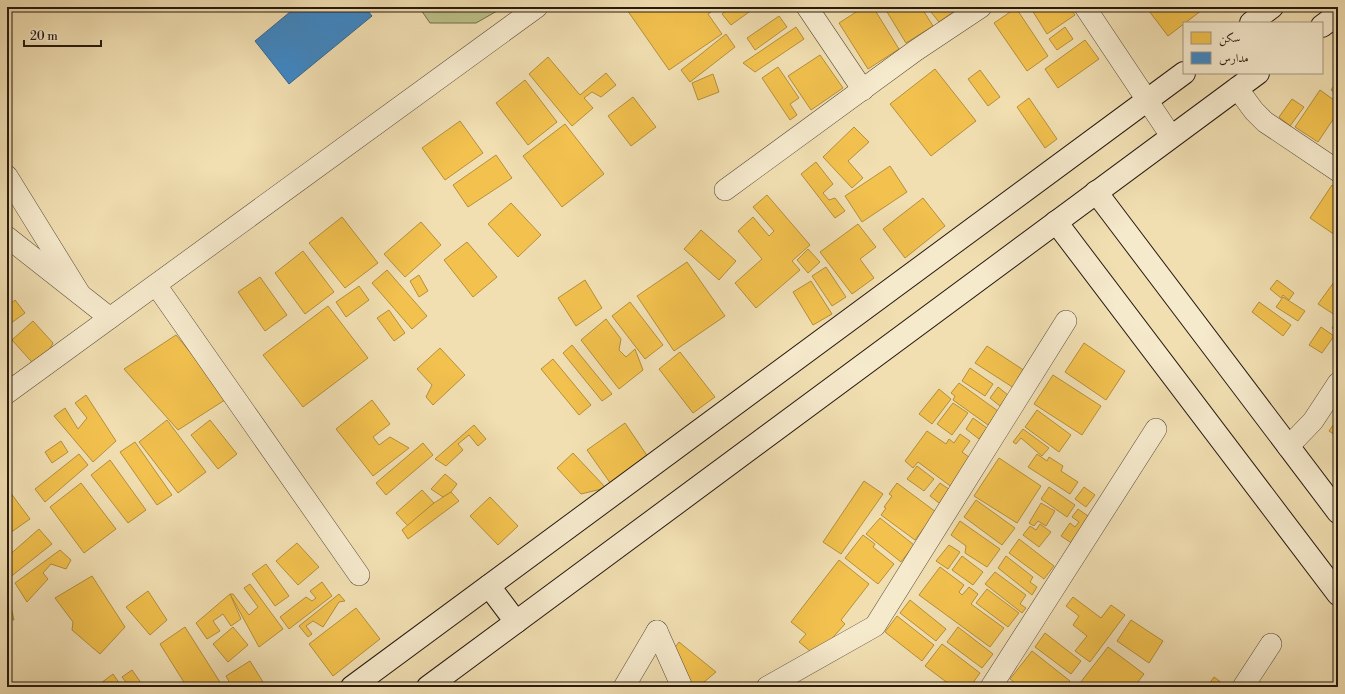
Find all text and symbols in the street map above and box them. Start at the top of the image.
scale bar [24,22,101,48]
legend [1183,22,1323,74]
text: 20 m [30,29,58,44]
text: سكن [1219,31,1240,47]
text: مدارس [1219,51,1249,66]

